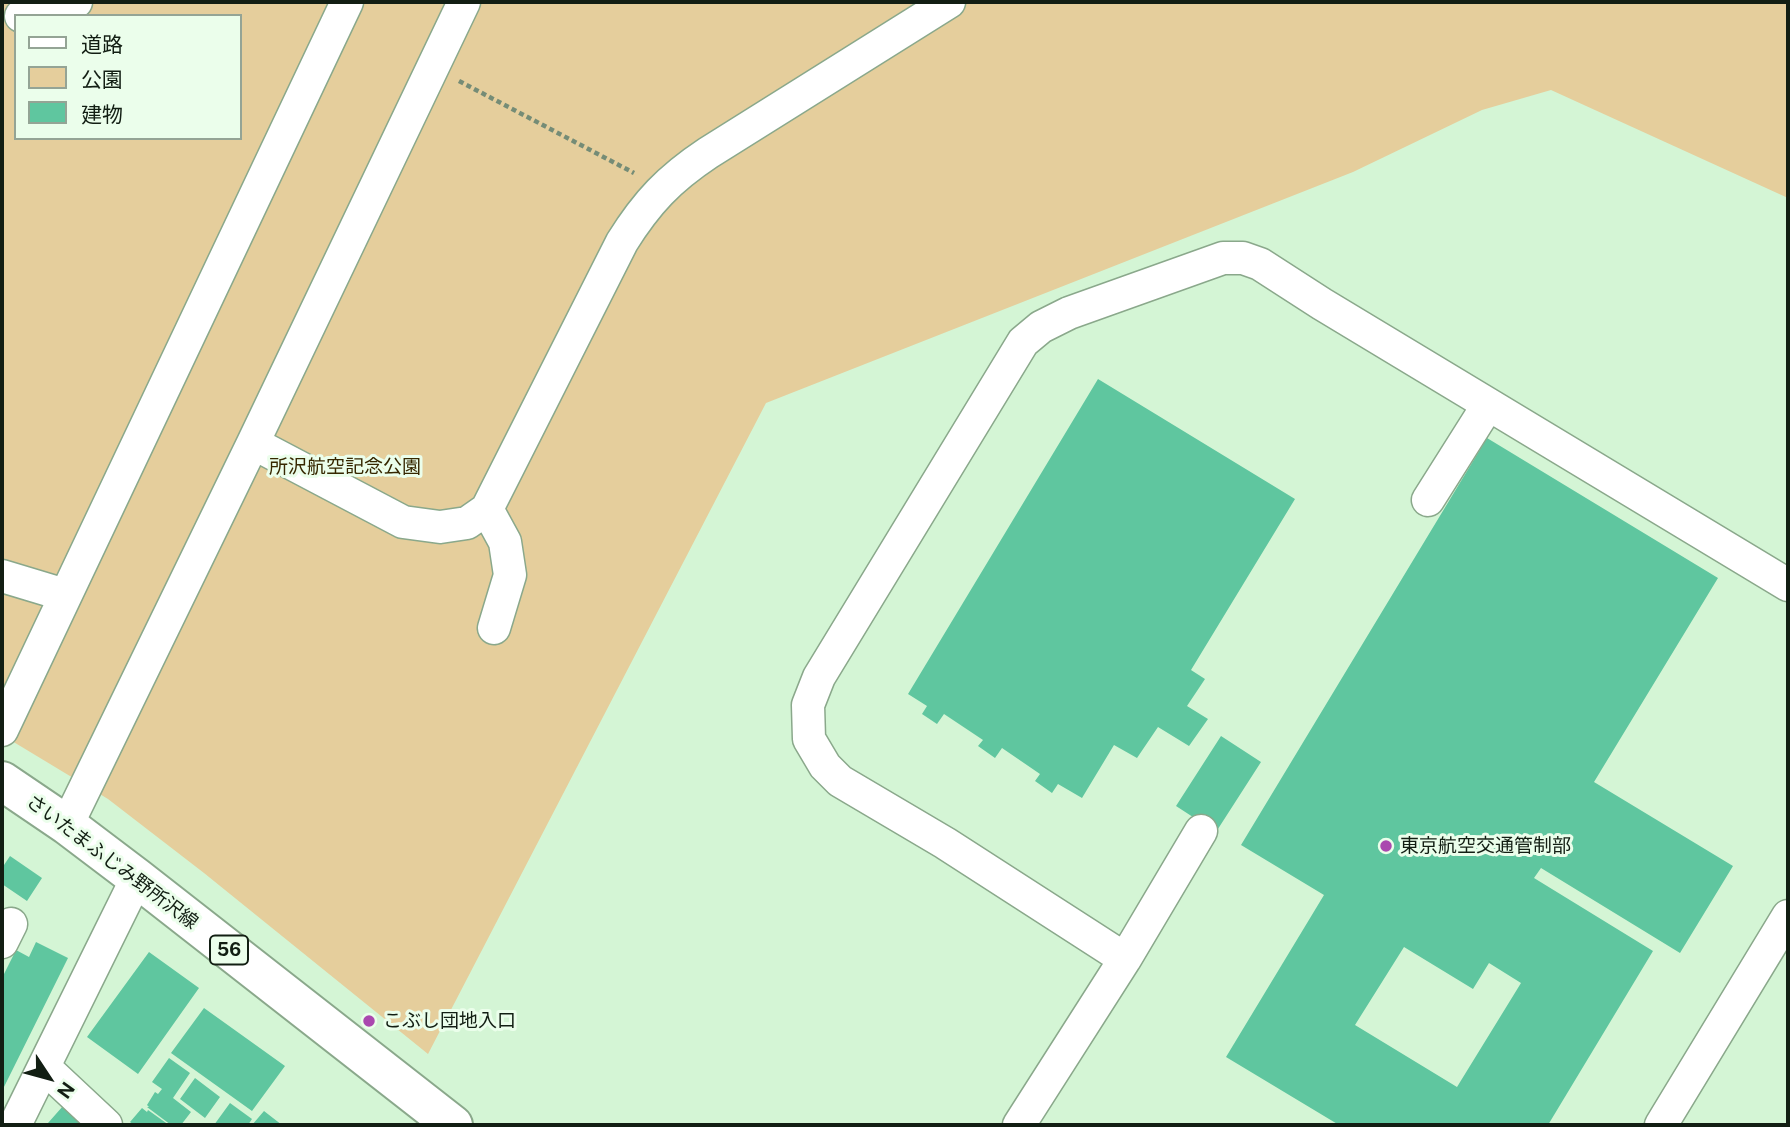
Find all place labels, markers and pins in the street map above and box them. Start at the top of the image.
place label: 東京航空交通管制部 [1400,835,1571,857]
marker: 東京航空交通管制部 [1378,838,1394,854]
place label: こぶし団地入口 [383,1010,516,1032]
marker: こぶし団地入口 [361,1013,377,1029]

